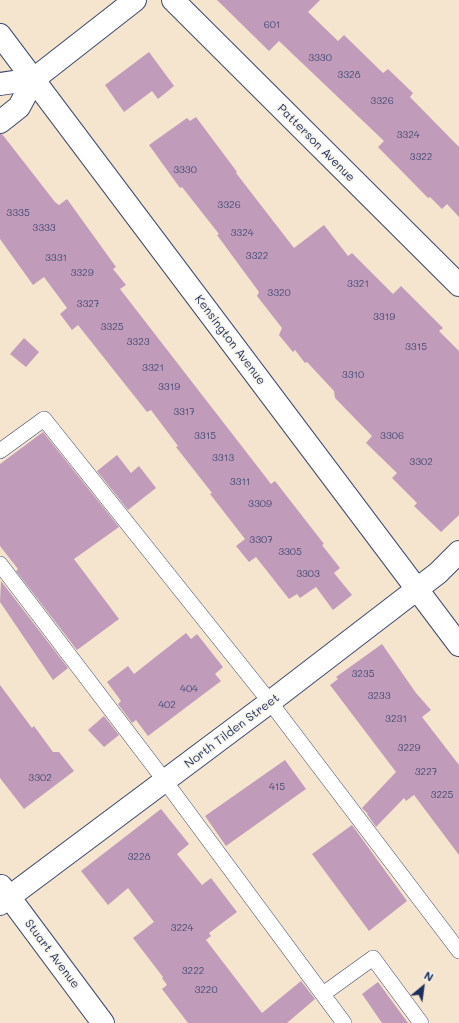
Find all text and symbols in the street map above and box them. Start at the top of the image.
house number: 601 [264,19,280,31]
house number: 3330 [308,52,332,64]
house number: 3328 [337,69,361,81]
house number: 3326 [370,95,394,107]
street label: Patterson Avenue [274,101,358,185]
house number: 3324 [396,129,420,141]
house number: 3322 [410,151,432,163]
house number: 3330 [173,164,197,176]
house number: 3326 [217,199,241,211]
house number: 3335 [6,207,30,219]
house number: 3333 [32,222,56,234]
house number: 3324 [230,227,254,239]
house number: 3322 [246,250,268,262]
house number: 3331 [45,252,67,264]
house number: 3329 [70,267,94,279]
house number: 3321 [347,278,369,290]
house number: 3320 [267,287,291,299]
street label: Kensington Avenue [191,292,269,388]
house number: 3327 [77,298,99,310]
house number: 3319 [373,311,395,323]
house number: 3325 [100,321,124,333]
house number: 3323 [126,336,150,348]
house number: 3315 [405,341,427,353]
house number: 3321 [142,362,164,374]
house number: 3310 [342,369,364,381]
house number: 3319 [158,381,180,393]
house number: 3317 [173,406,195,418]
house number: 3315 [194,430,216,442]
house number: 3306 [380,430,404,442]
house number: 3313 [212,452,234,464]
house number: 3302 [409,456,433,468]
house number: 3311 [230,476,250,488]
house number: 3309 [248,498,272,510]
house number: 3307 [249,534,273,546]
house number: 3305 [278,546,302,558]
house number: 3303 [296,568,320,580]
house number: 3235 [351,668,375,680]
house number: 404 [180,683,198,695]
house number: 3233 [367,690,391,702]
street label: North Tilden Street [182,691,282,771]
house number: 402 [158,699,176,711]
house number: 3231 [385,713,407,725]
house number: 3229 [398,742,420,754]
house number: 3227 [415,766,437,778]
house number: 3302 [28,772,52,784]
house number: 415 [269,781,285,793]
house number: 3225 [431,789,453,801]
house number: 3228 [127,851,151,863]
street label: Stuart Avenue [21,917,83,991]
house number: 3224 [171,922,193,934]
house number: 3222 [182,965,204,977]
north arrow [403,967,443,1007]
text: N [422,967,436,985]
house number: 3220 [194,984,218,996]

